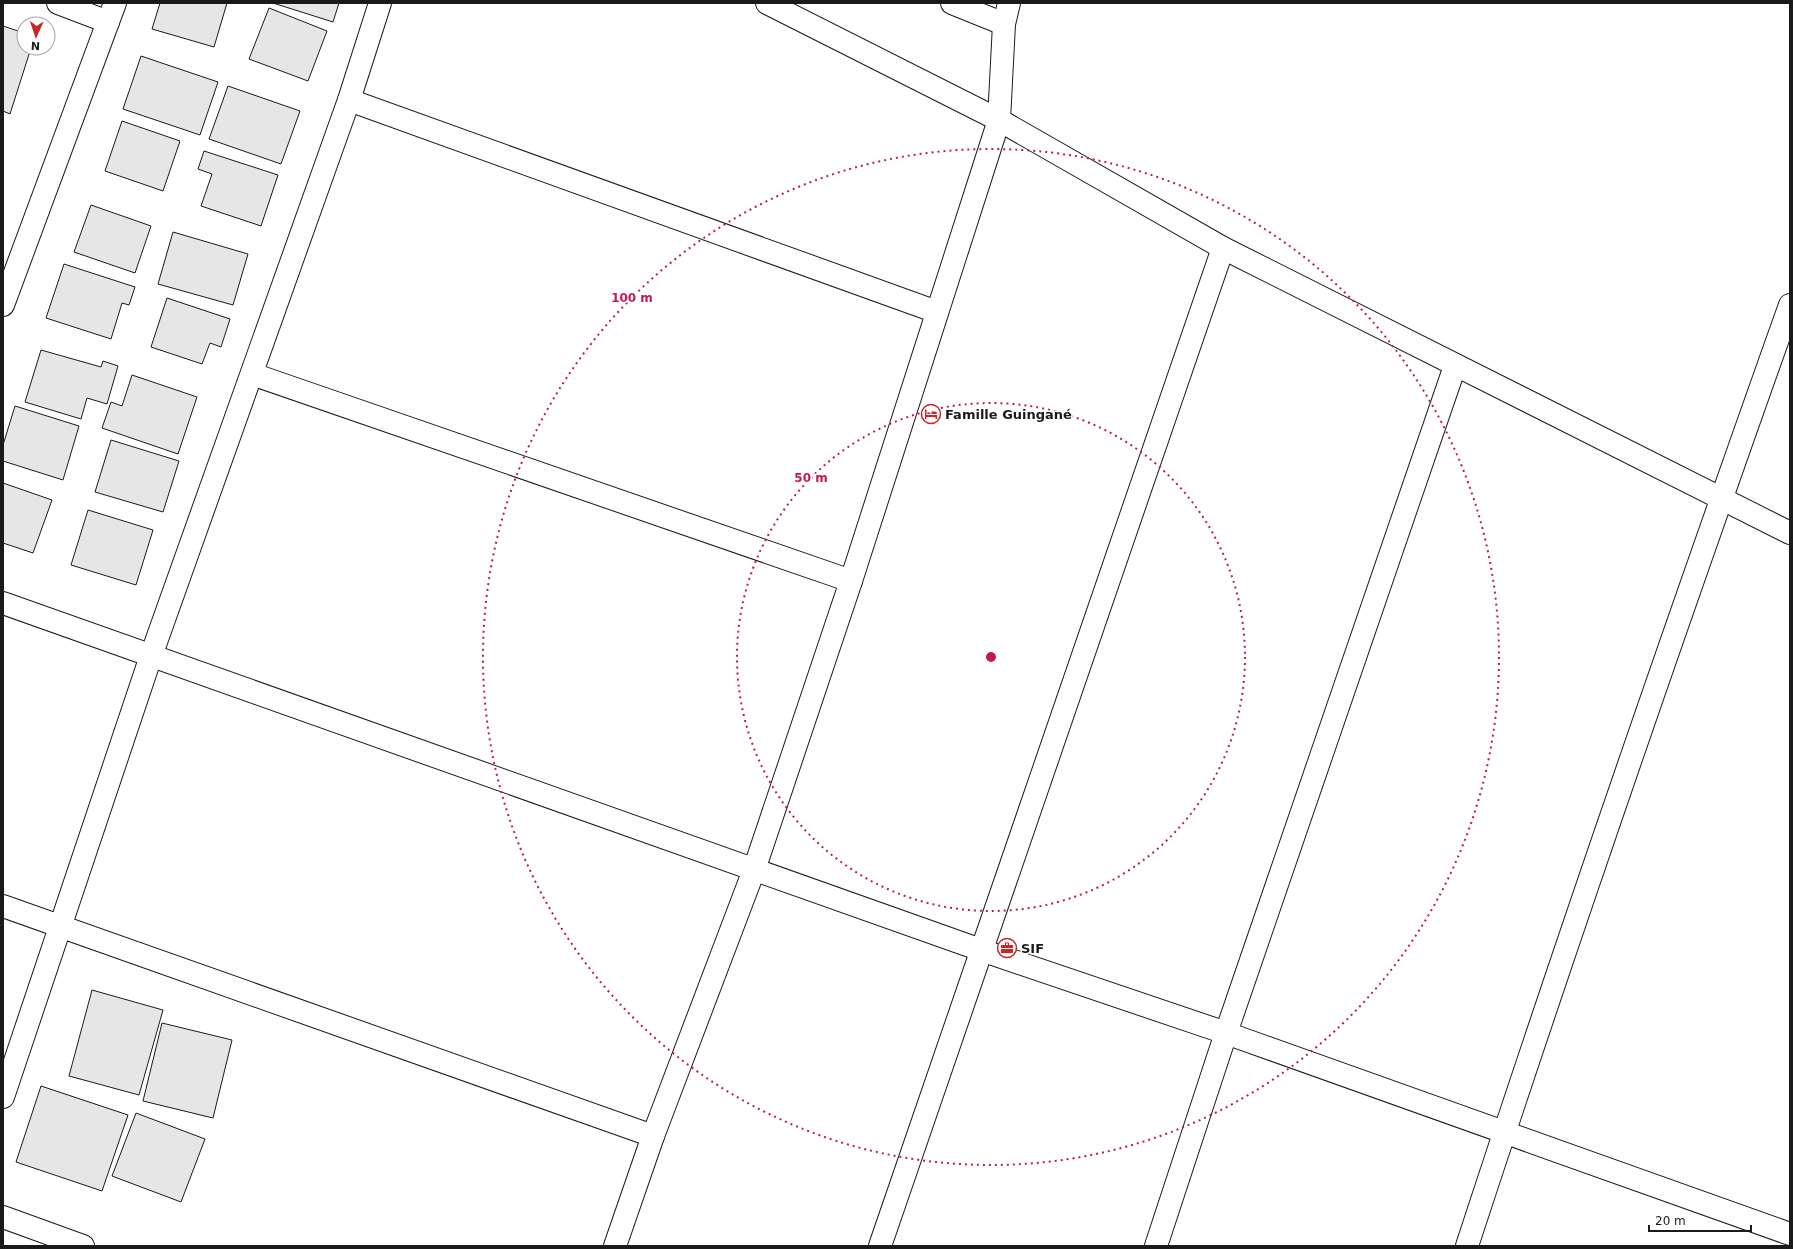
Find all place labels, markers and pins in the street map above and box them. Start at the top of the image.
hotel icon: Famille Guingané [920,403,942,425]
place label: Famille Guingané [945,407,1072,422]
centre of rings [984,650,998,664]
office icon: SIF [996,937,1018,959]
place label: SIF [1021,941,1044,956]

